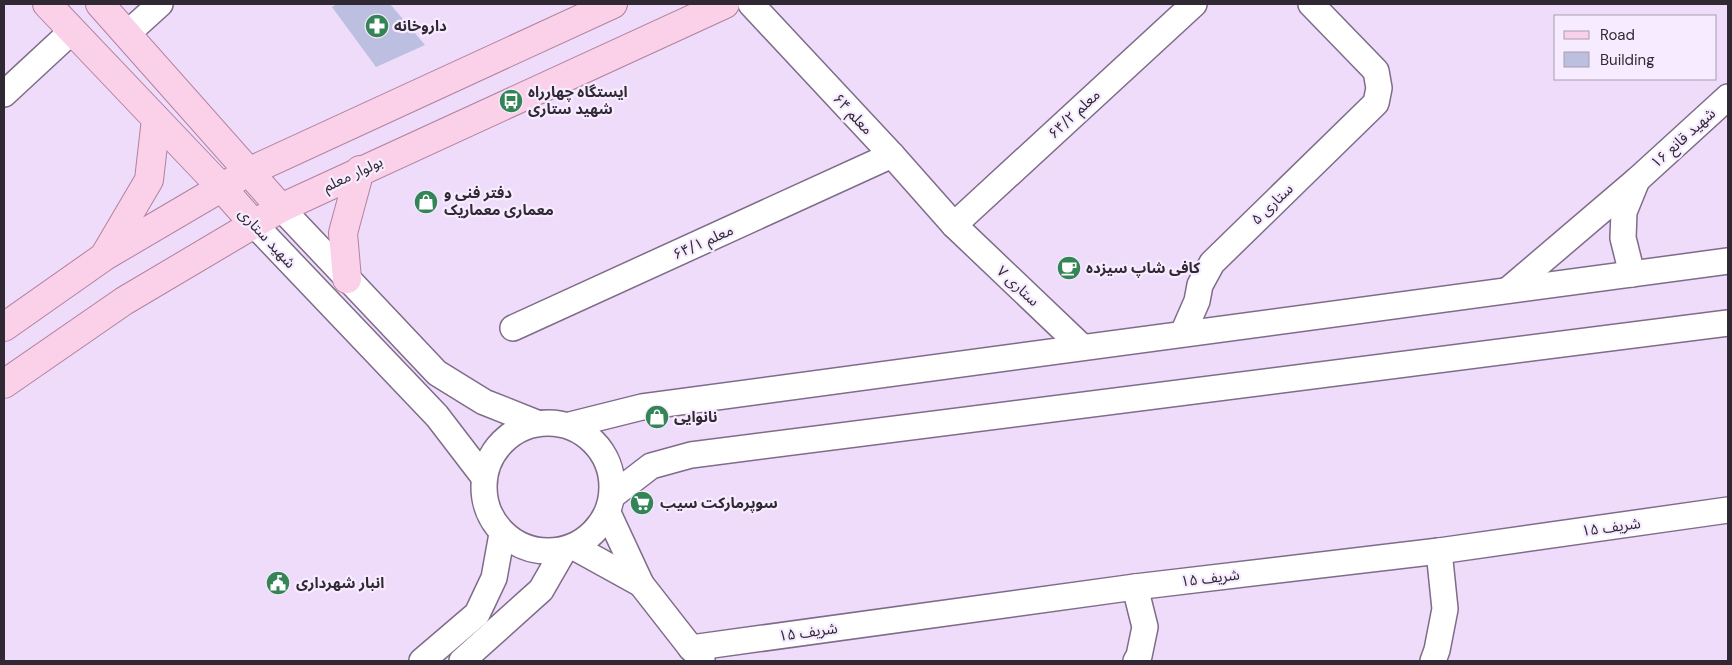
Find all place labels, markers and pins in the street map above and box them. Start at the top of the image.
pharmacy icon: داروخانه [364,13,390,39]
place label: داروخانه [394,16,447,36]
place label: ایستگاه چهارراه شهید ستاری [528,82,628,119]
bus stop icon: ایستگاه چهارراه شهید ستاری [498,88,524,114]
place label: دفتر فنی و معماری معماریک [444,183,554,220]
shop icon: دفتر فنی و معماری معماریک [413,189,439,215]
cafe icon: کافی شاپ سیزده [1056,255,1082,281]
place label: کافی شاپ سیزده [1086,258,1200,278]
shop icon: نانوایی [644,404,670,430]
place label: نانوایی [674,407,718,427]
supermarket icon: سوپرمارکت سیب [629,490,655,516]
place label: سوپرمارکت سیب [660,493,778,513]
public building icon: انبار شهرداری [265,570,291,596]
place label: انبار شهرداری [296,573,384,593]

